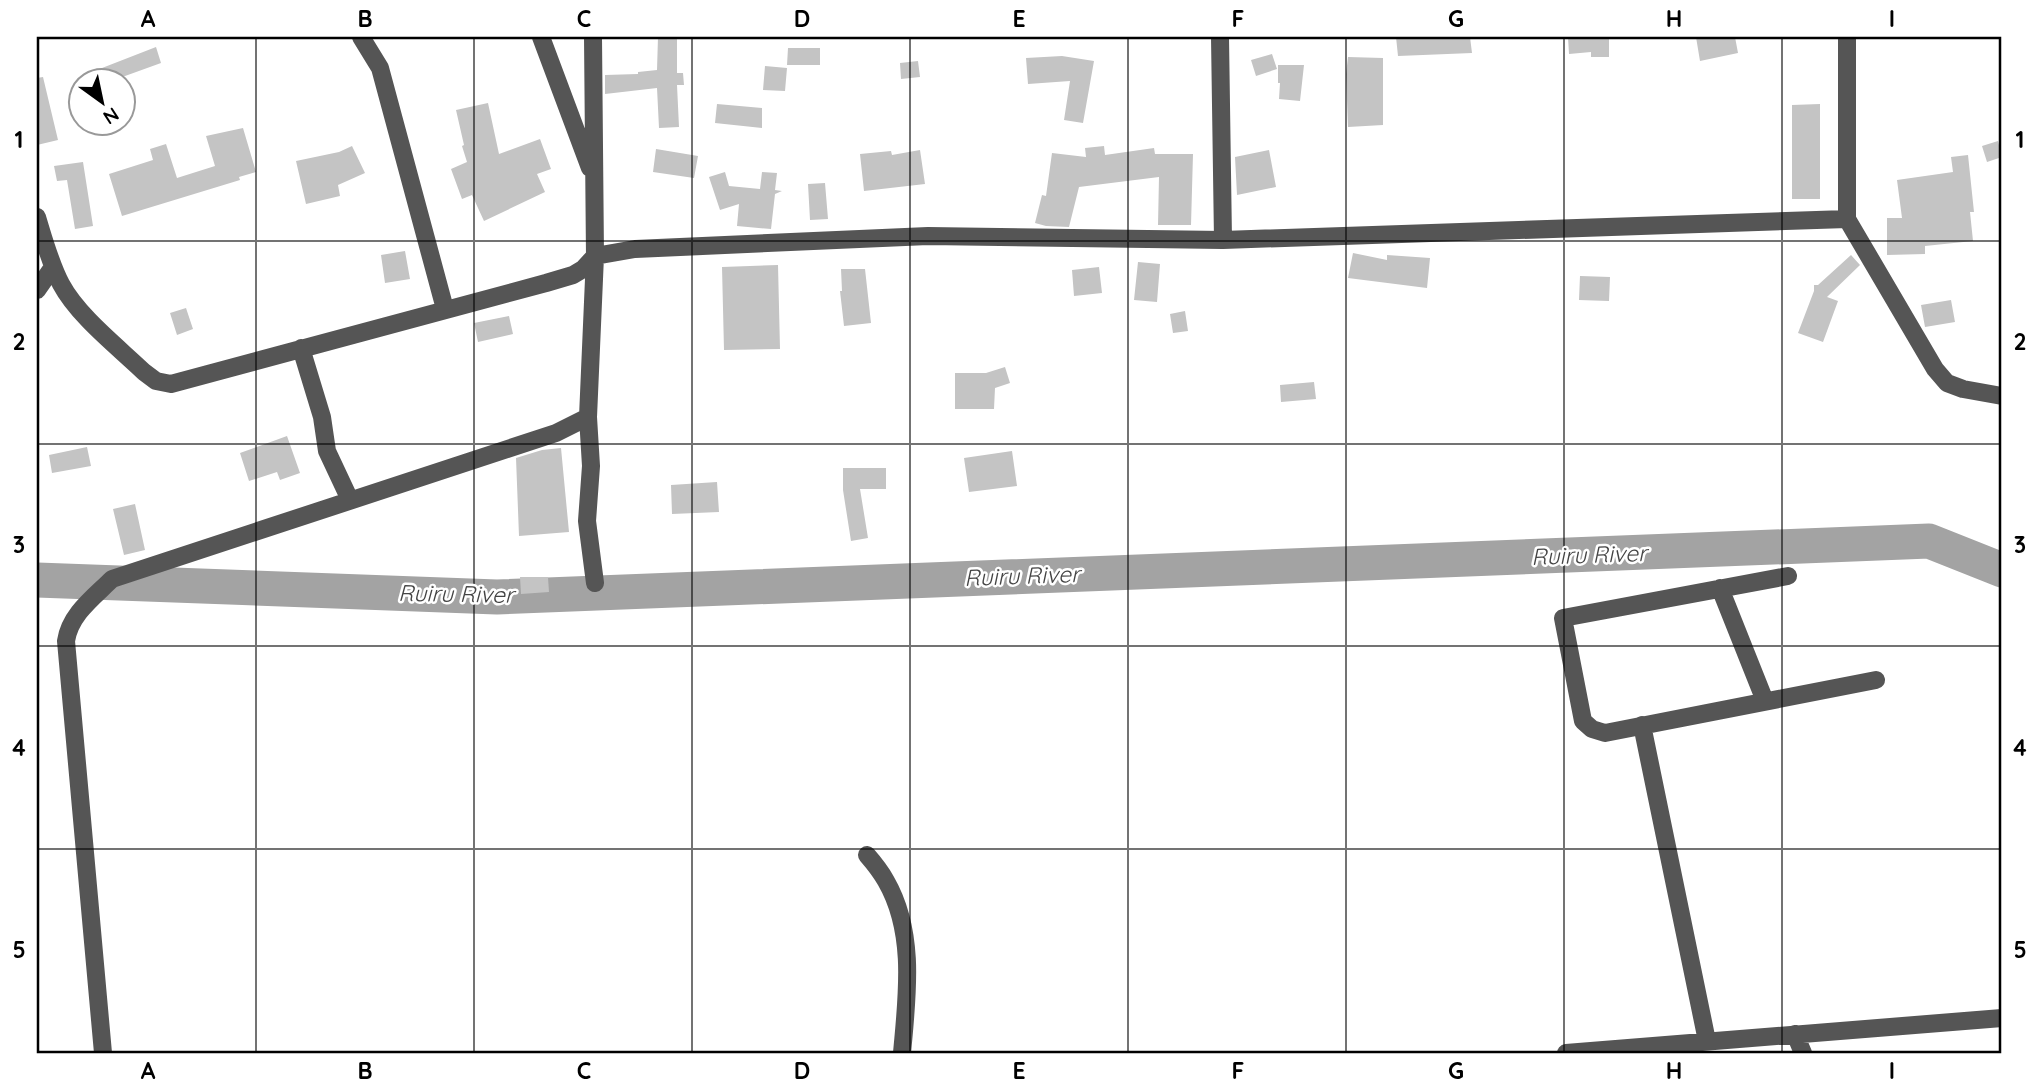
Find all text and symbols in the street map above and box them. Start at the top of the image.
text: A [141,4,156,33]
text: B [357,4,373,33]
text: C [577,4,591,33]
text: D [794,4,810,33]
text: E [1012,4,1026,33]
text: F [1232,4,1244,33]
text: G [1448,4,1464,33]
text: H [1666,4,1682,33]
text: I [1889,4,1895,33]
north arrow [66,66,136,136]
text: N [99,102,124,130]
text: 1 [15,125,23,154]
text: 1 [2016,125,2024,154]
text: 2 [12,327,26,356]
text: 2 [2013,327,2027,356]
text: 3 [13,530,25,559]
text: 3 [2014,530,2026,559]
water label: Ruiru River [1531,538,1650,571]
water label: Ruiru River [964,559,1083,592]
water label: Ruiru River [398,578,517,609]
text: 4 [12,733,26,762]
text: 4 [2013,733,2027,762]
text: 5 [12,935,26,964]
text: 5 [2013,935,2027,964]
text: A [141,1056,156,1085]
text: B [357,1056,373,1085]
text: C [577,1056,591,1085]
text: D [794,1056,810,1085]
text: E [1012,1056,1026,1085]
text: F [1232,1056,1244,1085]
text: G [1448,1056,1464,1085]
text: H [1666,1056,1682,1085]
text: I [1889,1056,1895,1085]

